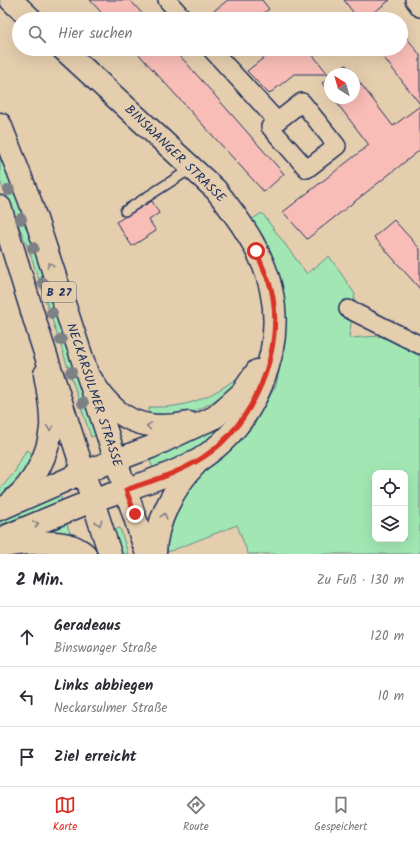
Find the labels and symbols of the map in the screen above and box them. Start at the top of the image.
north arrow [324,68,360,104]
street label: BINSWANGER STRASSE [120,100,231,208]
route start [247,242,265,260]
one-way arrow [47,261,55,268]
road number: B 27 [42,282,76,302]
street label: NECKARSULMER STRASSE [61,320,128,470]
one-way arrow [146,422,152,431]
one-way arrow [46,424,55,431]
route end [126,505,144,523]
one-way arrow [159,513,168,520]
one-way arrow [94,519,103,526]
one-way arrow [33,520,40,528]

